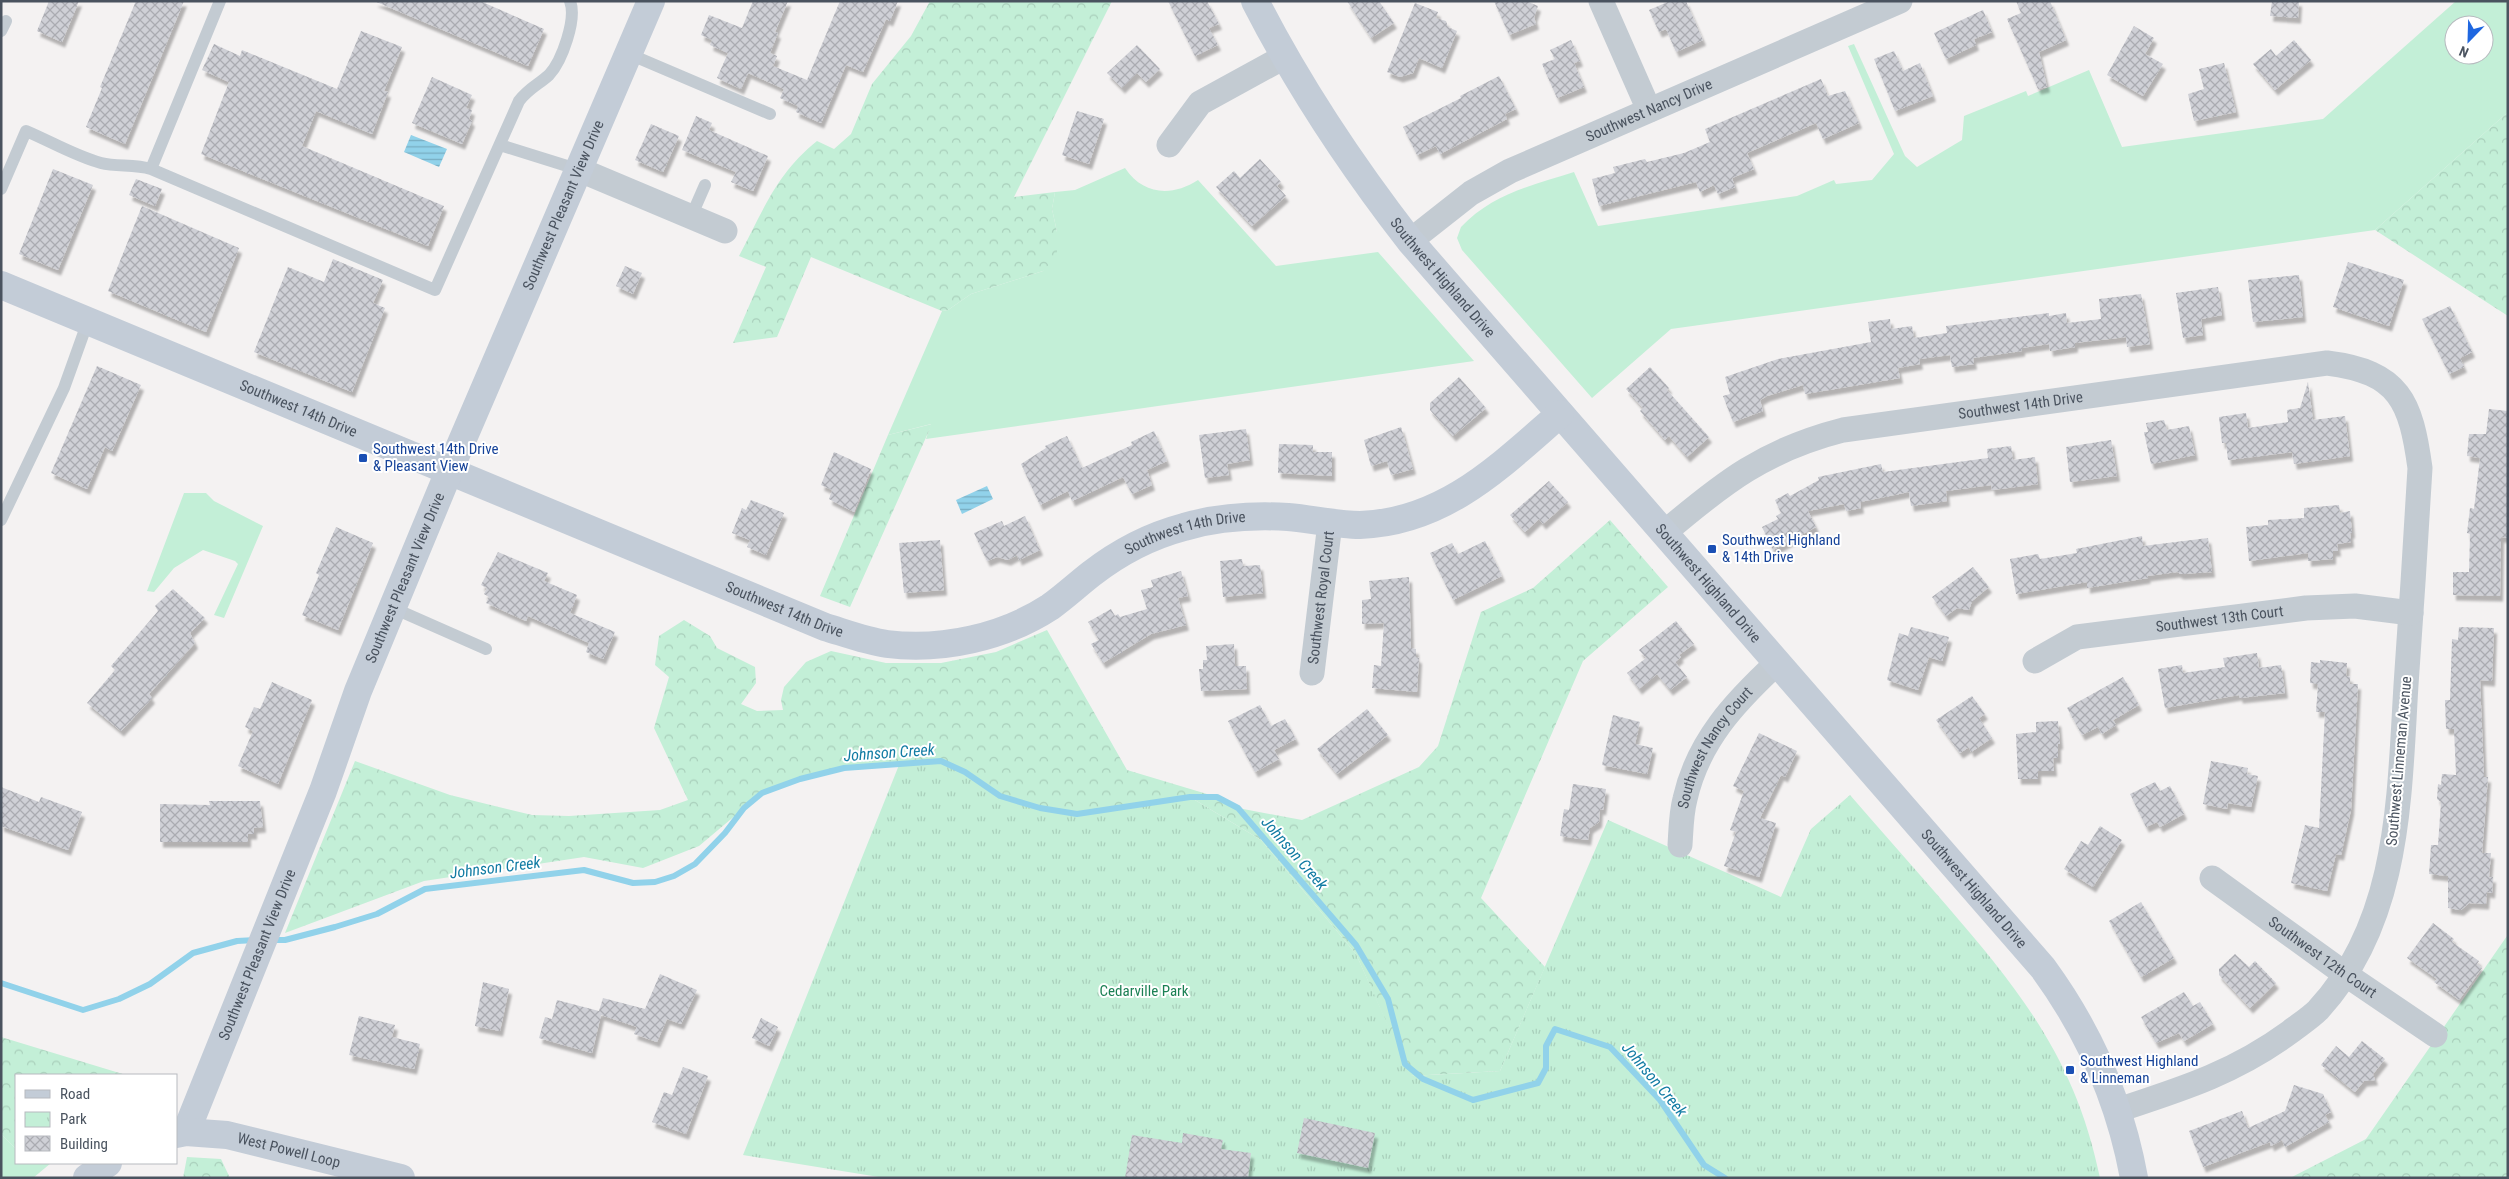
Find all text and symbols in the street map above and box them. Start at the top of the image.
north arrow [2444,15,2494,65]
text: N [2457,43,2471,61]
street label: Southwest Nancy Drive [1583,75,1715,146]
street label: Southwest Pleasant View Drive [519,117,608,293]
street label: Southwest Highland Drive [1386,214,1499,341]
street label: Southwest 14th Drive [237,376,360,441]
street label: Southwest 14th Drive [1957,388,2084,423]
place label: Southwest 14th Drive & Pleasant View [373,440,499,475]
marker: Southwest 14th Drive & Pleasant View [357,452,369,464]
street label: Southwest Pleasant View Drive [362,490,448,666]
street label: Southwest 14th Drive [1121,508,1246,559]
street label: Southwest Highland Drive [1651,520,1765,647]
street label: Southwest Royal Court [1304,530,1338,665]
place label: Southwest Highland & 14th Drive [1722,531,1840,566]
marker: Southwest Highland & 14th Drive [1706,543,1718,555]
street label: Southwest 14th Drive [723,578,845,641]
street label: Southwest 13th Court [2155,602,2284,636]
street label: Southwest Linneman Avenue [2383,675,2415,847]
street label: Southwest Nancy Court [1674,683,1756,810]
water label: Johnson Creek [843,740,936,765]
water label: Johnson Creek [1258,813,1332,895]
street label: Southwest Highland Drive [1917,826,2031,952]
water label: Johnson Creek [449,852,542,882]
street label: Southwest Pleasant View Drive [215,866,300,1043]
street label: Southwest 12th Court [2265,913,2380,1002]
park label: Cedarville Park [1100,982,1189,1000]
water label: Johnson Creek [1618,1038,1692,1121]
place label: Southwest Highland & Linneman [2080,1052,2198,1087]
marker: Southwest Highland & Linneman [2064,1064,2076,1076]
legend [15,1074,178,1164]
text: Road [60,1085,90,1103]
text: Park [60,1110,87,1128]
street label: West Powell Loop [235,1129,342,1172]
text: Building [60,1135,108,1153]

